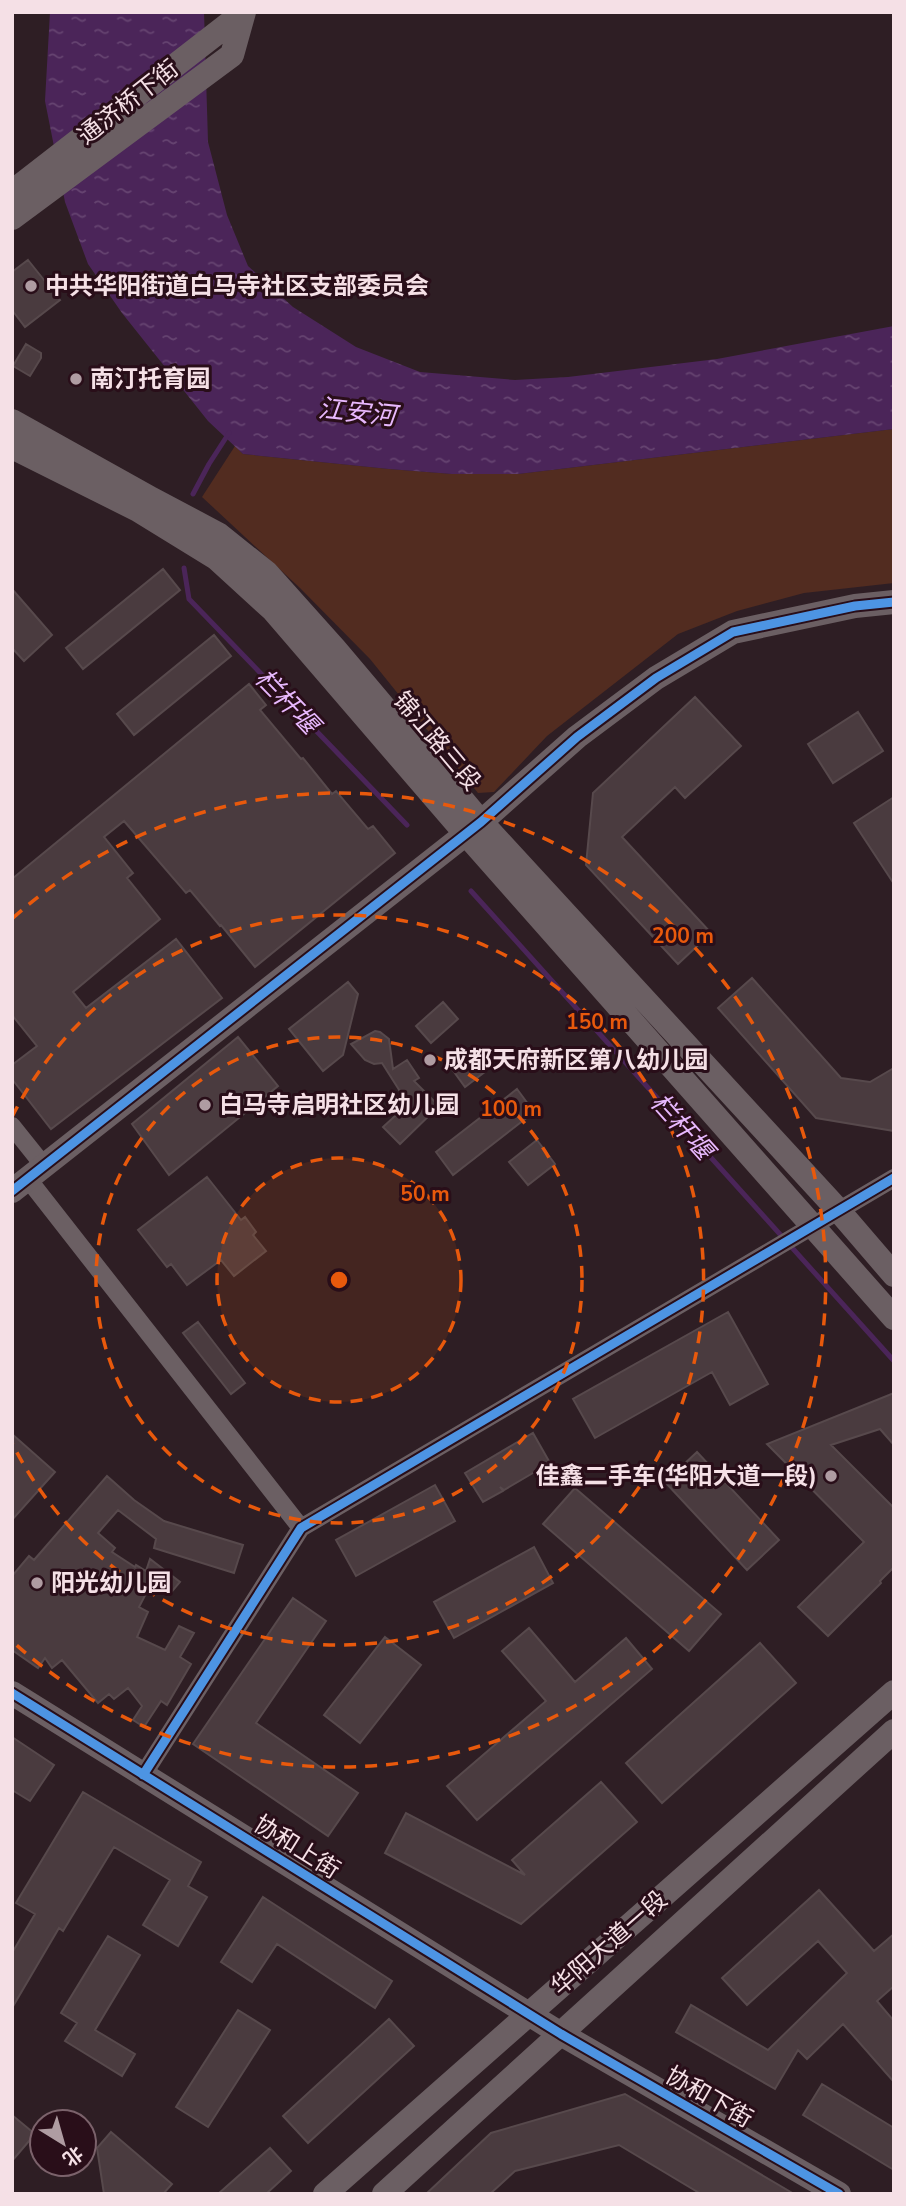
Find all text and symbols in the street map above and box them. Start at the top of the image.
street label: 通济桥下街 [71,52,185,152]
place label: 中共华阳街道白马寺社区支部委员会 [45,270,429,302]
marker: 中共华阳街道白马寺社区支部委员会 [23,278,39,294]
place label: 南汀托育园 [90,363,210,395]
marker: 南汀托育园 [68,371,84,387]
water label: 江安河 [316,391,403,434]
water label: 栏杆堰 [247,661,329,744]
street label: 锦江路三段 [386,685,488,797]
text: 200 m [652,922,714,950]
text: 150 m [566,1008,628,1036]
place label: 成都天府新区第八幼儿园 [444,1044,708,1076]
marker: 成都天府新区第八幼儿园 [422,1052,438,1068]
water label: 栏杆堰 [643,1086,723,1170]
place label: 白马寺启明社区幼儿园 [219,1089,459,1121]
text: 100 m [480,1095,542,1123]
marker: 白马寺启明社区幼儿园 [197,1097,213,1113]
text: 50 m [400,1180,450,1208]
centre of rings [327,1268,351,1292]
place label: 佳鑫二手车(华阳大道一段) [536,1460,817,1492]
marker: 佳鑫二手车(华阳大道一段) [823,1468,839,1484]
place label: 阳光幼儿园 [51,1567,171,1599]
marker: 阳光幼儿园 [29,1575,45,1591]
street label: 协和上街 [248,1808,346,1886]
street label: 华阳大道一段 [544,1884,674,2002]
street label: 协和下街 [659,2059,759,2135]
north arrow [28,2108,98,2178]
text: 北 [57,2140,88,2172]

